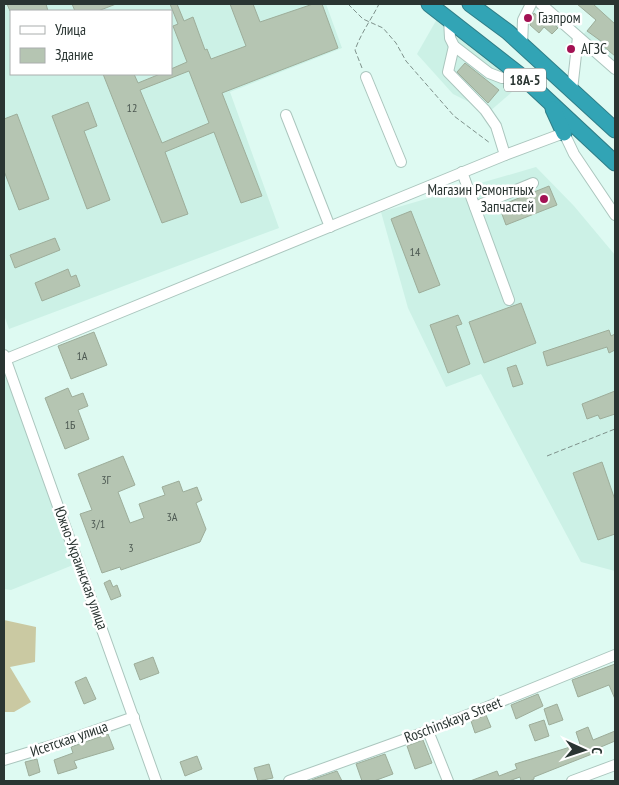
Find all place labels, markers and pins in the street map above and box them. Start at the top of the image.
place label: Газпром [538,8,581,27]
marker: Газпром [522,12,534,24]
place label: АГЗС [581,39,607,58]
marker: АГЗС [565,43,577,55]
place label: Магазин Ремонтных Запчастей [428,180,534,216]
marker: Магазин Ремонтных Запчастей [538,193,550,205]

